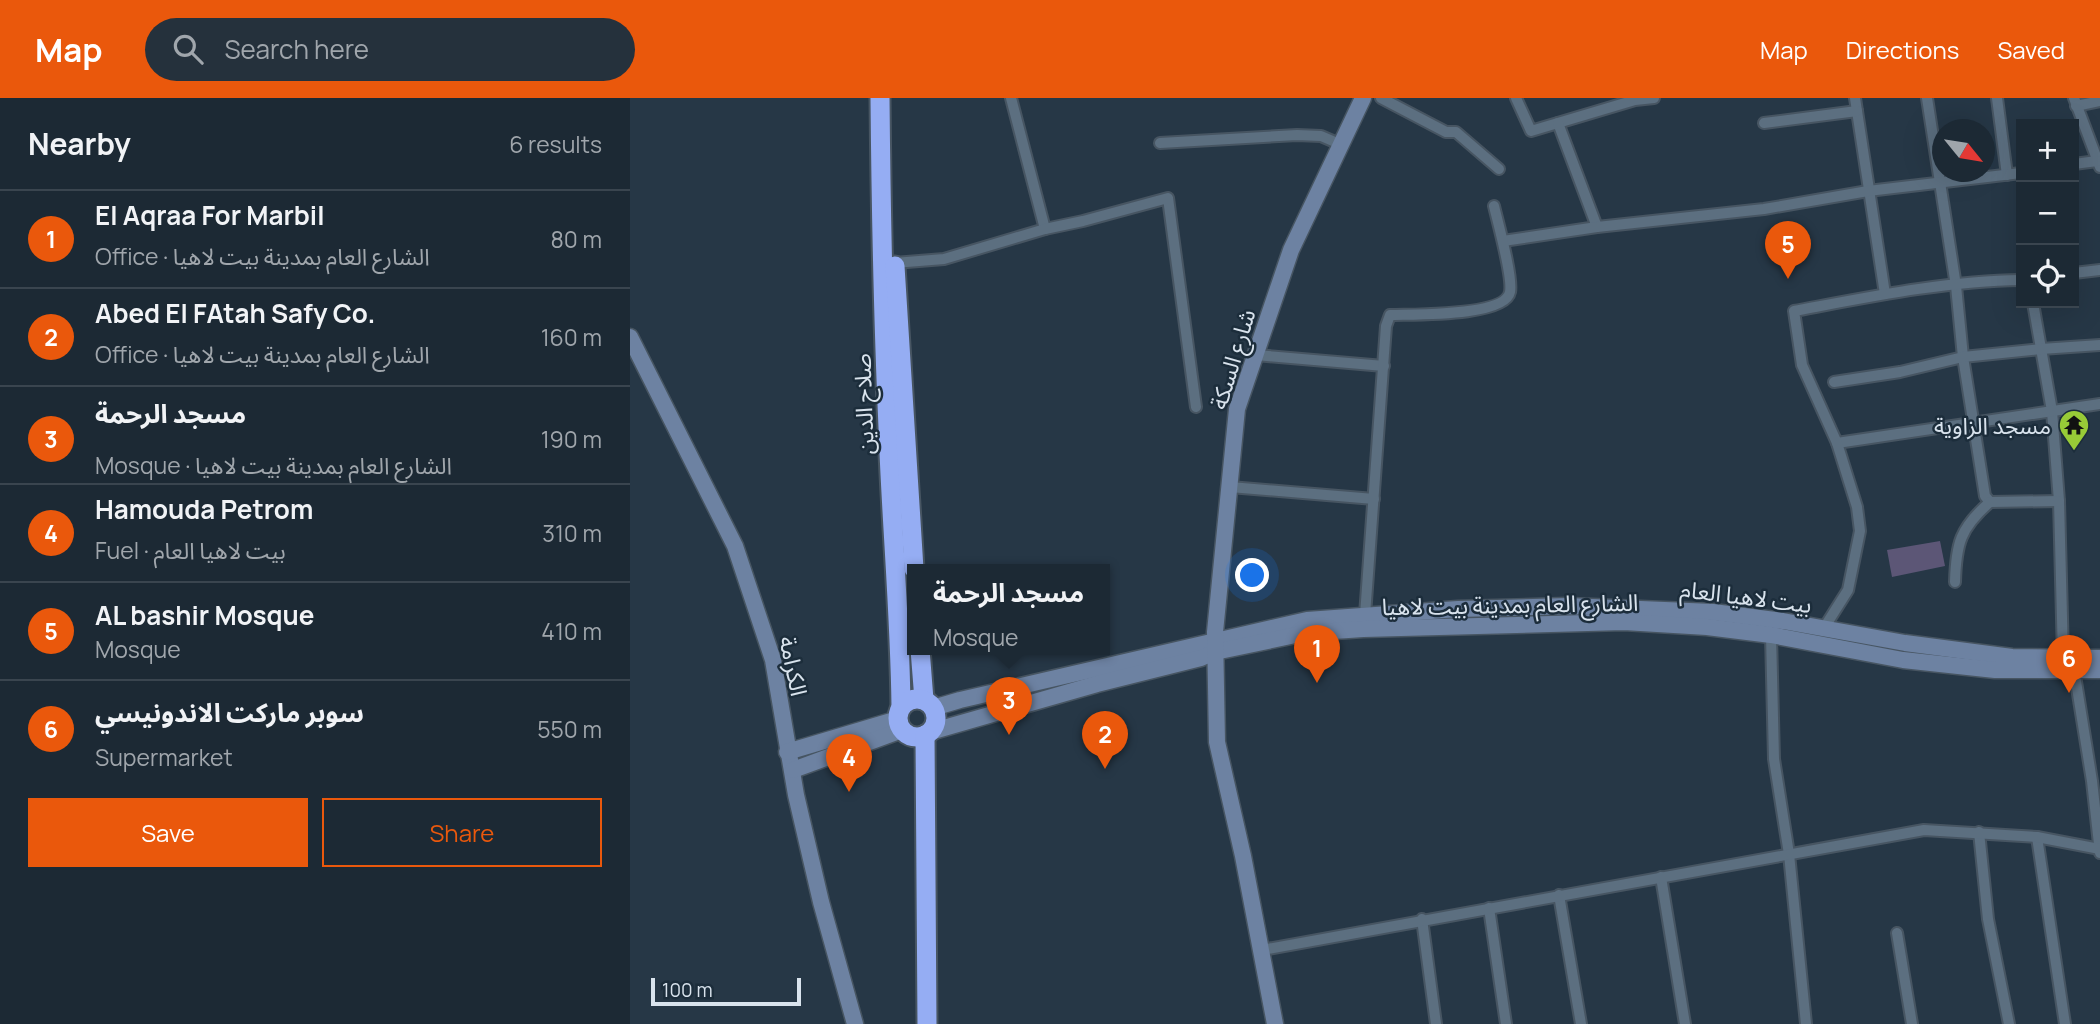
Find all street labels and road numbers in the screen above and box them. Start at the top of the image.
street label: شارع السكة [1202,305,1264,414]
street label: صلاح الدين [845,353,883,455]
street label: بيت لاهيا العام [1678,572,1814,623]
street label: الشارع العام بمدينة بيت لاهيا [1381,586,1639,625]
street label: الكرامة [772,633,816,699]

